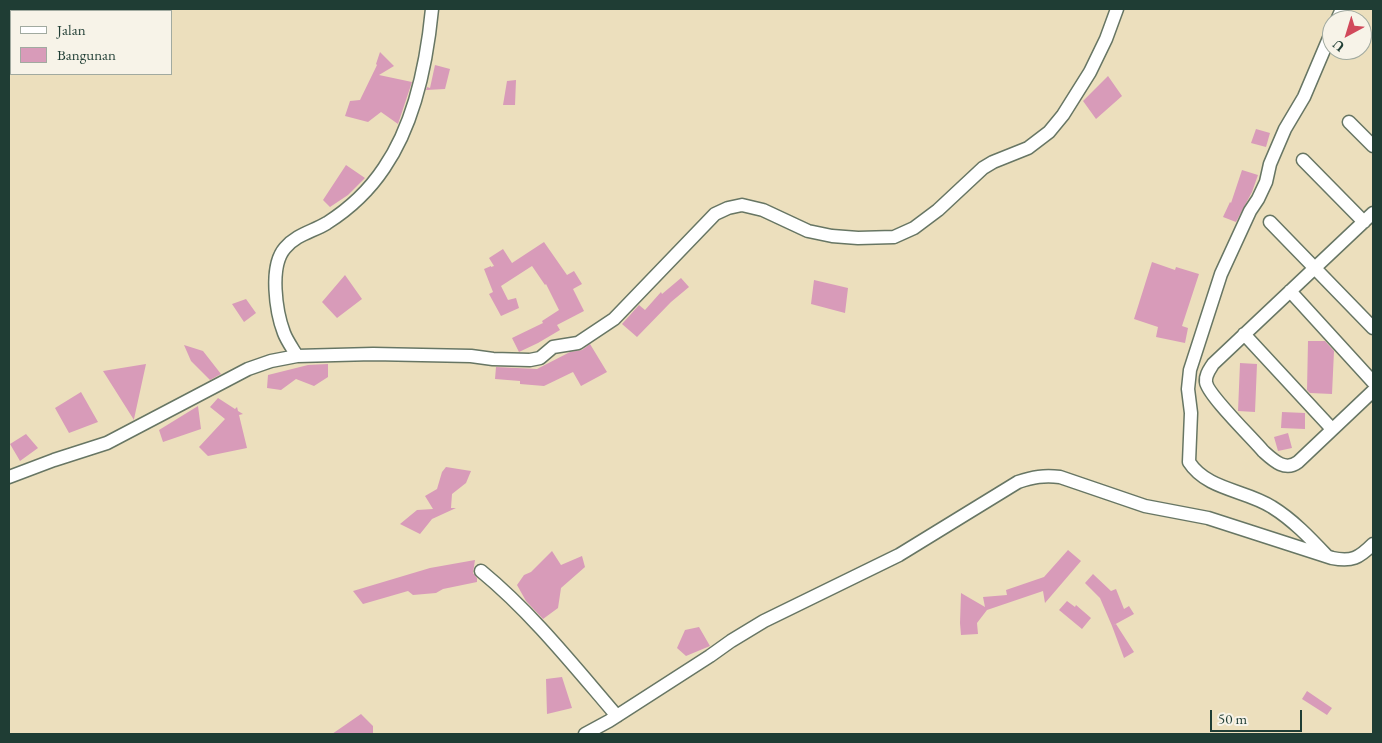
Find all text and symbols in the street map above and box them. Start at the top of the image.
legend [10,10,172,75]
north arrow [1322,10,1372,60]
text: Jalan [57,20,86,39]
text: U [1328,36,1348,56]
text: Bangunan [57,45,116,64]
scale bar [1212,700,1304,732]
text: 50 m [1218,709,1247,728]

